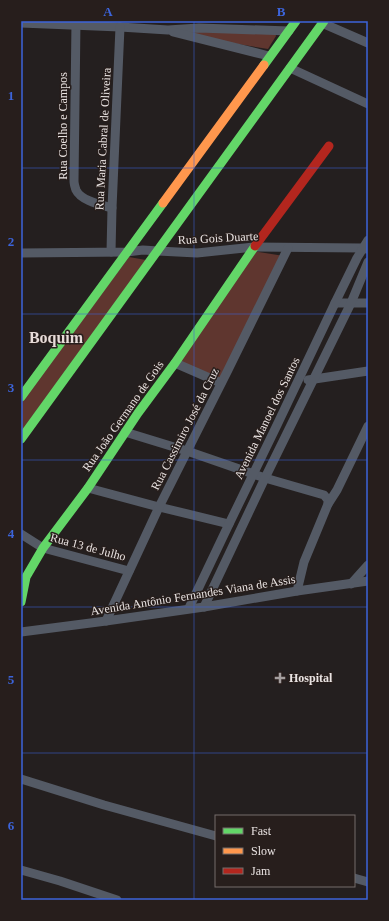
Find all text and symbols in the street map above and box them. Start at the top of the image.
text: A [103,4,113,19]
text: B [277,4,286,19]
street label: Rua Maria Cabral de Oliveira [92,67,114,211]
street label: Rua Coelho e Campos [56,72,70,180]
text: 1 [8,88,14,103]
street label: Rua Gois Duarte [177,229,259,247]
text: 2 [8,234,14,249]
district label: Boquim [29,329,84,347]
street label: Avenida Manoel dos Santos [231,354,303,481]
street label: Rua João Germano de Gois [79,358,167,474]
street label: Rua Cassimiro José da Cruz [148,366,222,492]
text: 3 [8,380,15,395]
text: 4 [8,526,15,541]
street label: Rua 13 de Julho [49,530,127,564]
street label: Avenida Antônio Fernandes Viana de Assis [90,572,297,618]
place label: Hospital [289,671,333,685]
text: 5 [8,672,15,687]
marker: Hospital [274,672,286,684]
legend [215,815,355,887]
text: 6 [8,818,15,833]
text: Fast [251,824,272,838]
text: Slow [251,844,276,858]
text: Jam [251,864,271,878]

